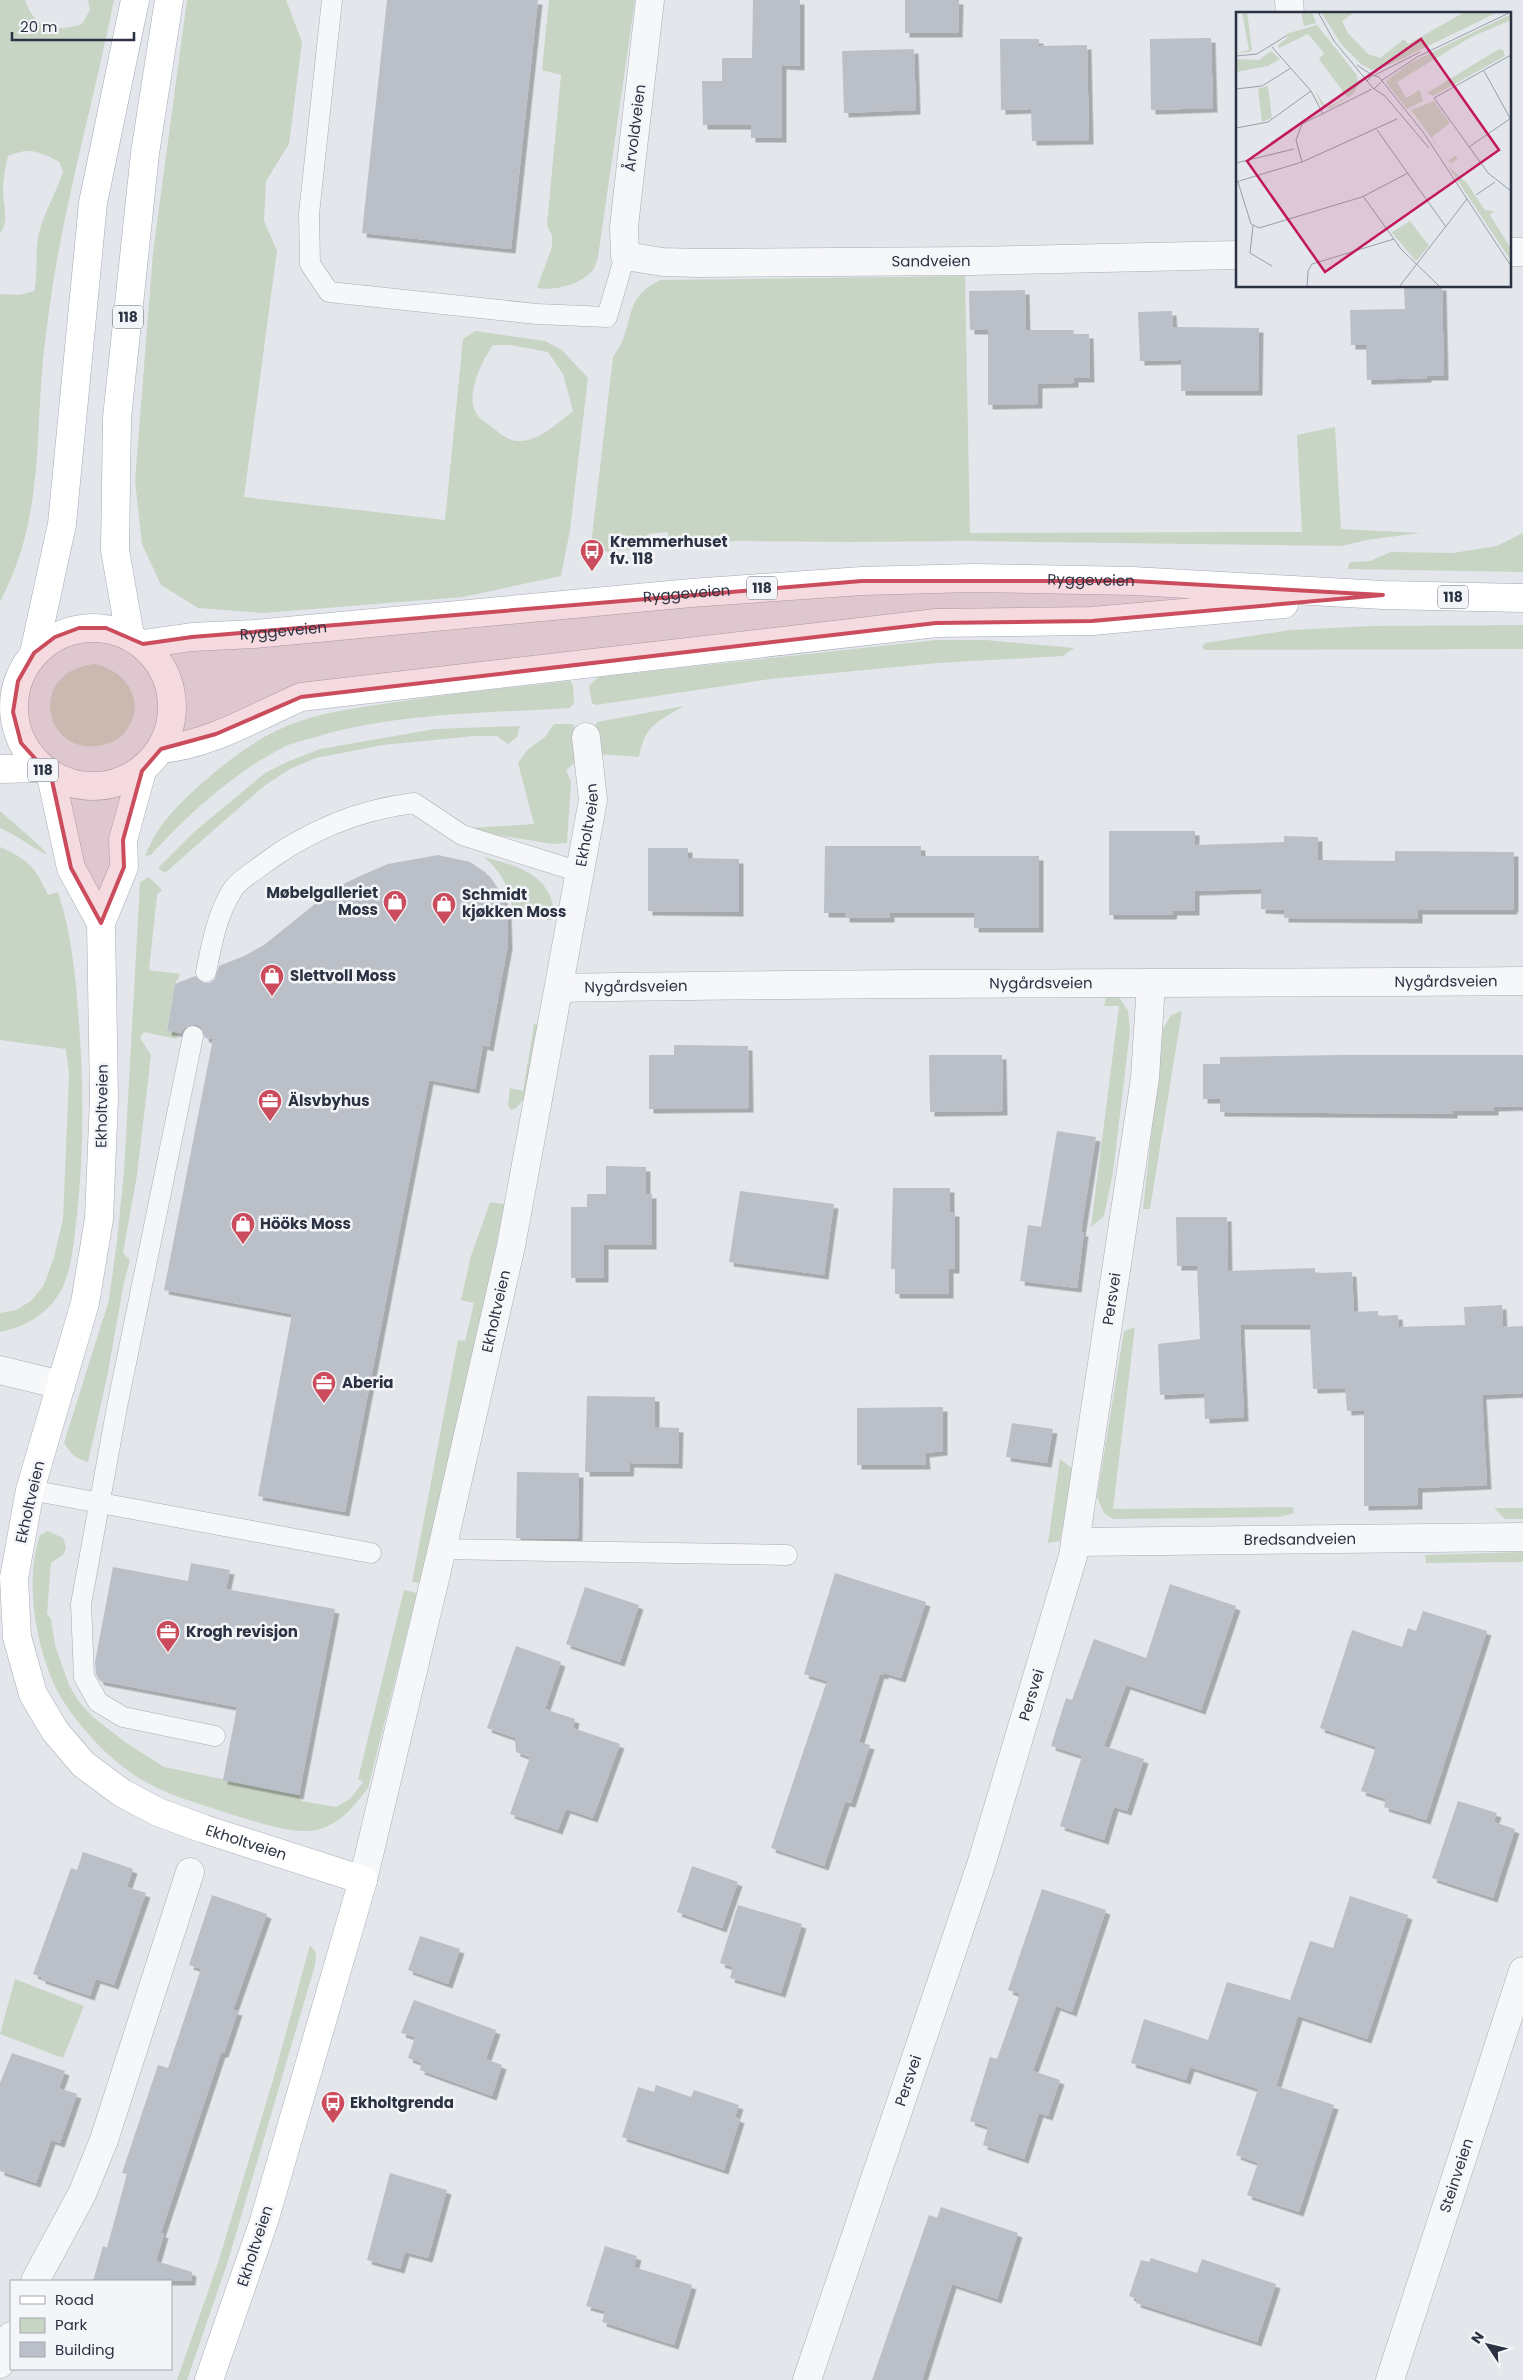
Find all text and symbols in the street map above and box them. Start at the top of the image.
scale bar [12,10,135,42]
inset map [1236,12,1510,288]
text: 20 m [20,16,58,37]
street label: Årvoldveien [619,83,650,173]
street label: Sandveien [891,250,971,272]
road number: 118 [113,306,143,328]
place label: Kremmerhuset fv. 118 [610,531,727,569]
bus stop icon: Kremmerhuset fv. 118 [579,538,605,572]
street label: Ryggeveien [1047,568,1135,591]
road number: 118 [747,576,777,600]
street label: Ryggeveien [642,579,731,607]
road number: 118 [1438,586,1468,608]
street label: Ryggeveien [239,616,328,645]
road number: 118 [28,758,58,782]
street label: Ekholtveien [570,782,603,868]
place label: Møbelgalleriet Moss [266,882,378,920]
place label: Schmidt kjøkken Moss [462,884,566,922]
shop icon: Møbelgalleriet Moss [382,889,408,923]
shop icon: Schmidt kjøkken Moss [431,891,457,925]
shop icon: Slettvoll Moss [259,963,285,997]
place label: Slettvoll Moss [290,965,396,986]
street label: Nygårdsveien [1394,970,1498,992]
street label: Nygårdsveien [989,972,1093,994]
street label: Nygårdsveien [584,975,688,998]
street label: Ekholtveien [90,1064,113,1148]
office icon: Älsvbyhus [257,1088,283,1122]
place label: Älsvbyhus [288,1090,370,1111]
shop icon: Hööks Moss [230,1211,256,1245]
place label: Hööks Moss [260,1213,351,1234]
street label: Ekholtveien [476,1268,515,1355]
street label: Persvei [1097,1271,1126,1327]
office icon: Aberia [311,1370,337,1404]
place label: Aberia [342,1372,394,1393]
street label: Ekholtveien [10,1459,49,1545]
street label: Bredsandveien [1244,1528,1356,1550]
office icon: Krogh revisjon [155,1619,181,1653]
place label: Krogh revisjon [186,1621,298,1642]
street label: Persvei [1014,1666,1049,1723]
street label: Ekholtveien [203,1819,290,1865]
street label: Persvei [889,2052,926,2109]
bus stop icon: Ekholtgrenda [320,2090,346,2124]
place label: Ekholtgrenda [350,2092,454,2113]
street label: Steinveien [1434,2135,1478,2215]
street label: Ekholtveien [232,2203,278,2289]
legend [10,2280,172,2370]
text: Road [55,2289,94,2310]
text: Park [55,2314,87,2335]
north arrow [1463,2320,1513,2370]
text: N [1466,2327,1489,2348]
text: Building [55,2339,115,2360]

